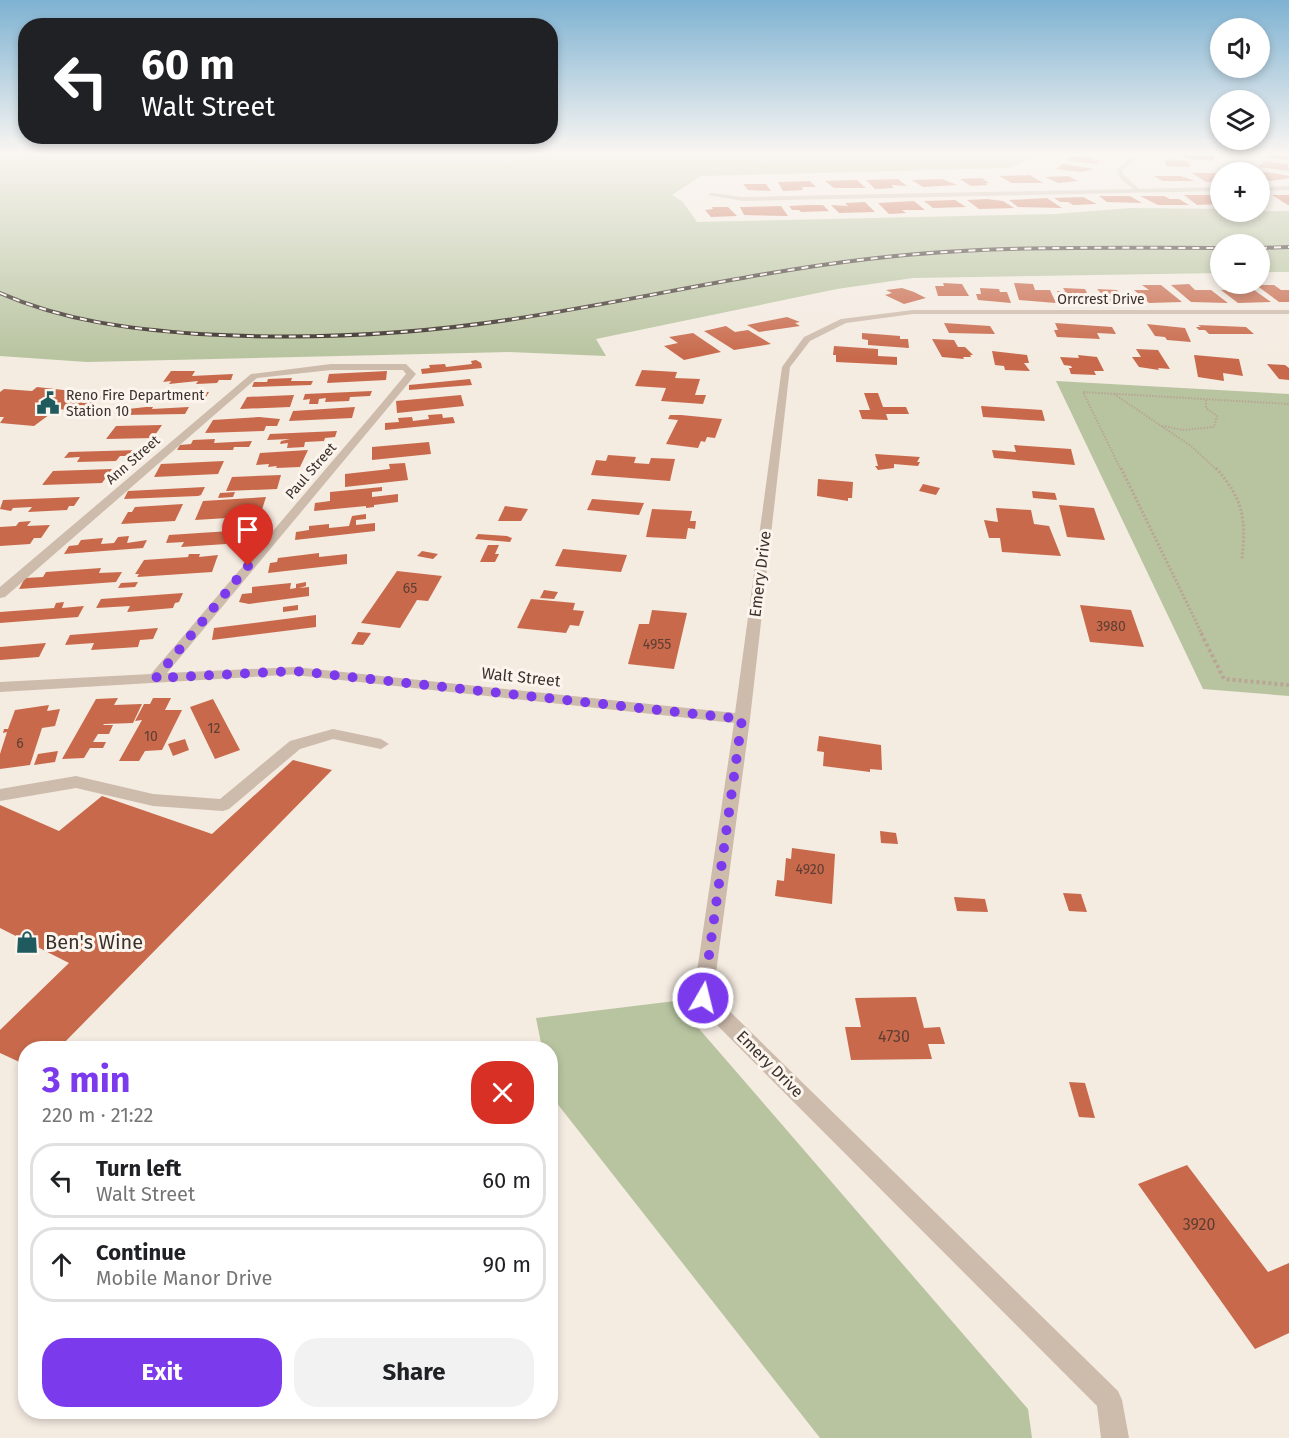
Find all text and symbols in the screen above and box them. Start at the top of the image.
map controls [1210,18,1270,294]
button: sound [1210,18,1270,78]
text: 60 m [141,40,235,90]
icon: left [42,42,120,120]
button: layers [1210,90,1270,150]
text: Walt Street [141,91,275,123]
button: + [1210,162,1270,222]
button: − [1210,234,1270,294]
street label: Orrcrest Drive [1057,291,1145,308]
place label: Reno Fire Department Station 10 [66,387,205,420]
public building icon: Reno Fire Department Station 10 [35,390,61,416]
street label: Ann Street [102,431,164,488]
street label: Paul Street [282,439,341,503]
pin [222,504,273,566]
icon: arrive [231,513,264,546]
street label: Emery Drive [745,530,775,618]
house number: 65 [403,580,417,597]
house number: 3980 [1096,618,1126,635]
house number: 4955 [643,636,671,653]
street label: Walt Street [481,663,562,691]
house number: 12 [208,720,221,737]
house number: 10 [144,728,158,745]
house number: 6 [16,735,24,752]
house number: 4920 [796,861,825,878]
shop icon: Ben's Wine [14,929,40,955]
place label: Ben's Wine [45,930,143,954]
position arrow [671,966,735,1030]
street label: Emery Drive [733,1027,807,1101]
house number: 4730 [878,1027,910,1046]
text: 3 min [42,1058,131,1102]
button: close [471,1061,534,1124]
text: 220 m · 21:22 [42,1103,153,1127]
text: Turn left [96,1155,181,1182]
icon: left [45,1164,78,1197]
text: 60 m [482,1167,531,1194]
text: Walt Street [96,1182,195,1206]
house number: 3920 [1183,1215,1215,1234]
text: Continue [96,1239,186,1266]
icon: ahead [45,1248,78,1281]
text: 90 m [482,1251,531,1278]
text: Mobile Manor Drive [96,1266,272,1290]
button: Exit [42,1338,282,1407]
button: Share [294,1338,534,1407]

